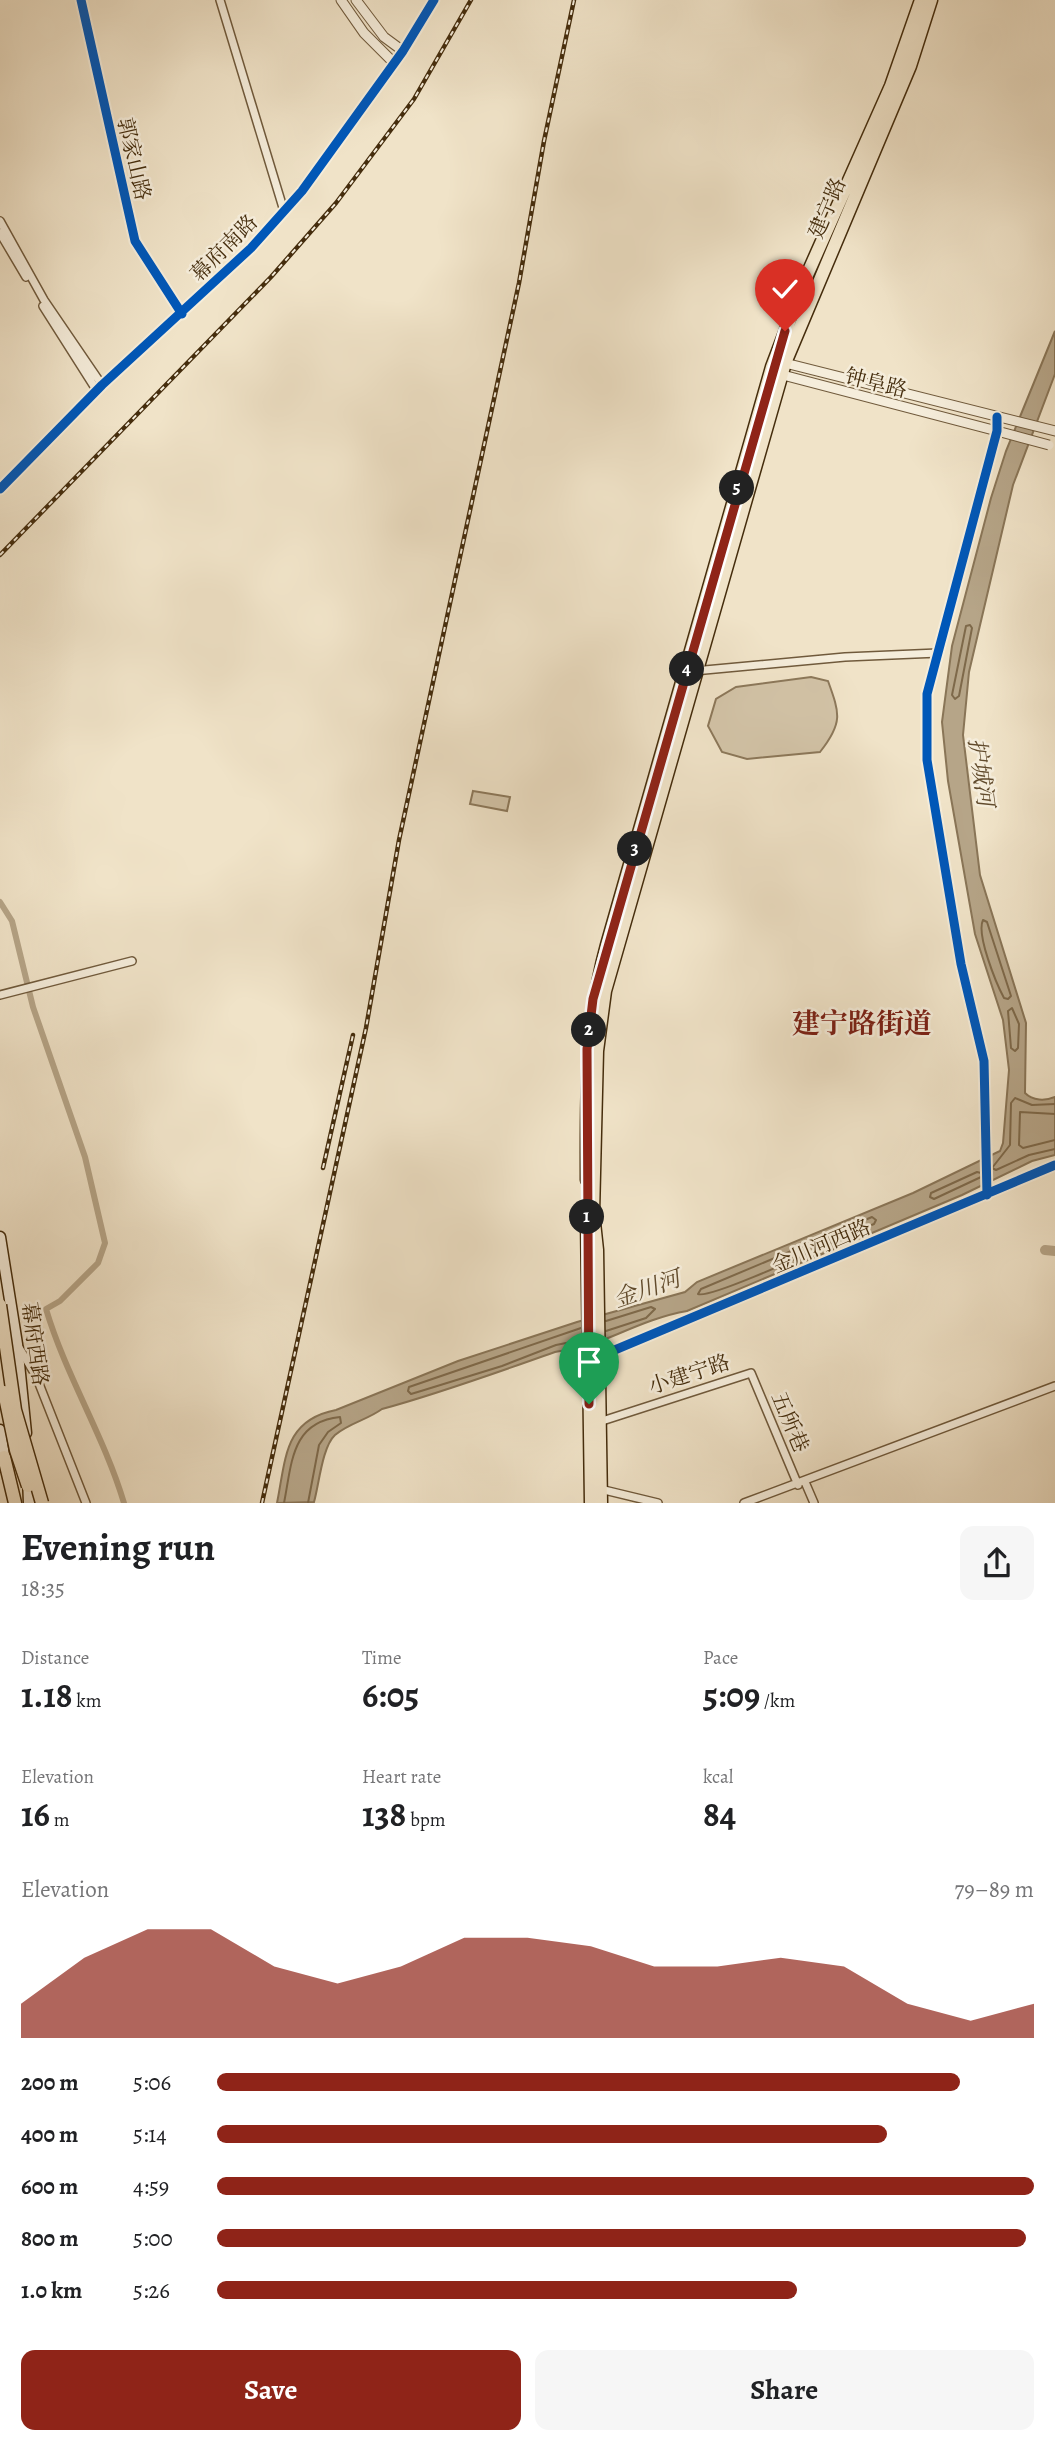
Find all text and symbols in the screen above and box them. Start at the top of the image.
street label: 郭家山路 [111,115,157,203]
street label: 建宁路 [802,174,852,242]
street label: 幕府南路 [184,208,264,288]
pin [755,259,815,331]
icon: check [766,270,804,308]
street label: 钟阜路 [842,362,910,404]
pin: 5 [720,470,754,505]
text: 5 [732,474,741,500]
pin: 4 [670,652,704,686]
text: 4 [682,655,691,681]
water label: 护城河 [961,736,1002,812]
pin: 3 [618,832,652,866]
text: 3 [630,835,639,861]
district label: 建宁路街道 [792,1005,932,1043]
pin: 2 [572,1012,606,1048]
text: 2 [584,1016,593,1042]
pin: 1 [570,1200,604,1234]
text: 1 [583,1203,590,1229]
street label: 金川河西路 [767,1213,875,1279]
water label: 金川河 [609,1262,688,1315]
street label: 幕府西路 [15,1300,55,1388]
pin [559,1332,619,1404]
icon: arrive [570,1343,608,1381]
street label: 小建宁路 [645,1348,733,1400]
street label: 五所巷 [765,1388,815,1456]
text: Evening run [21,1521,215,1573]
button: share [960,1526,1034,1600]
text: 18:35 [21,1573,65,1604]
text: Distance [21,1645,89,1671]
text: Time [362,1645,401,1671]
text: Pace [703,1645,738,1671]
text: 1.18 [21,1671,73,1719]
text: 6:05 [362,1671,419,1719]
text: 5:09 [703,1671,760,1719]
text: km [73,1688,102,1714]
text: /km [760,1688,795,1714]
text: Elevation [21,1764,94,1790]
text: Heart rate [362,1764,441,1790]
text: kcal [703,1764,733,1790]
text: 16 [21,1790,50,1838]
text: 138 [362,1790,406,1838]
text: 84 [703,1790,736,1838]
text: m [50,1807,69,1833]
text: bpm [406,1807,446,1833]
text: Elevation [21,1874,109,1905]
text: 79–89 m [955,1874,1034,1905]
text: 200 m [21,2067,79,2098]
text: 5:06 [133,2067,171,2098]
text: 400 m [21,2119,78,2150]
text: 5:14 [133,2119,167,2150]
text: 600 m [21,2171,78,2202]
text: 4:59 [133,2171,169,2202]
text: 800 m [21,2223,78,2254]
text: 5:00 [133,2223,173,2254]
text: 1.0 km [21,2275,82,2306]
text: 5:26 [133,2275,170,2306]
button: Save [21,2350,521,2430]
button: Share [535,2350,1034,2430]

